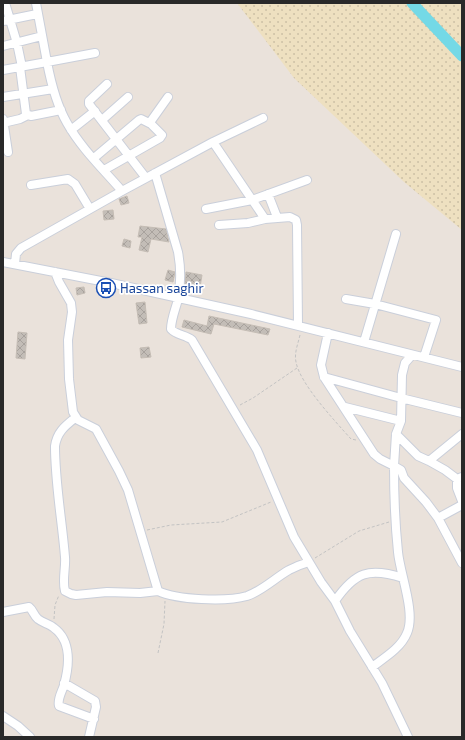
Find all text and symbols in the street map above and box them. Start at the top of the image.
bus stop icon: Hassan saghir [95,277,117,299]
place label: Hassan saghir [120,280,204,296]

